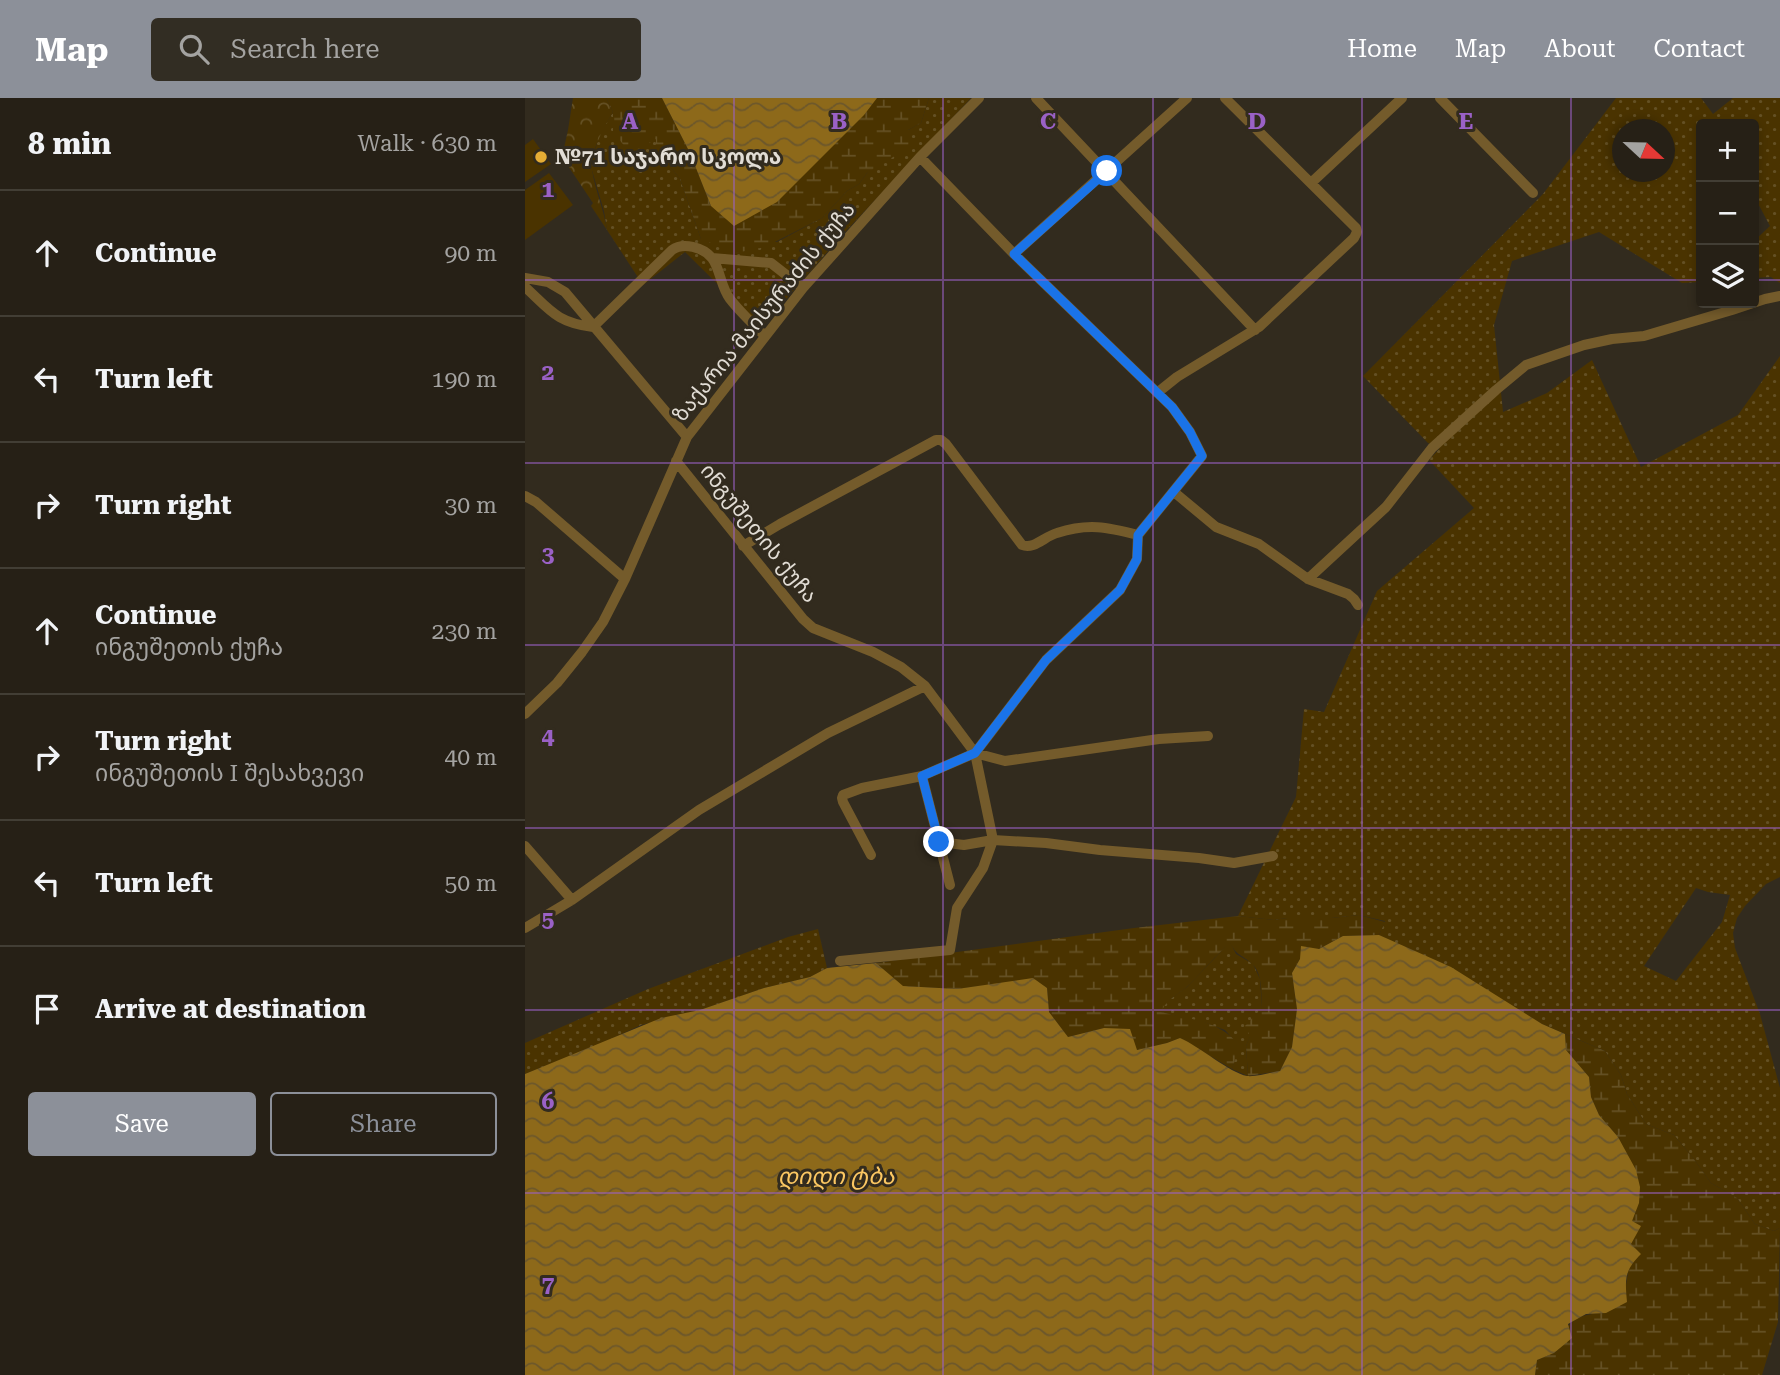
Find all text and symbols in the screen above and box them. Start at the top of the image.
search box [151,18,641,81]
text: Map [35,30,109,69]
icon: search [175,30,213,68]
text: Search here [231,34,380,64]
text: Home [1347,35,1417,63]
text: Map [1455,35,1506,63]
text: About [1544,35,1615,63]
text: Contact [1653,35,1745,63]
text: A [622,108,639,135]
text: B [831,108,847,135]
text: C [1040,108,1056,135]
text: D [1248,108,1266,135]
text: E [1459,108,1473,135]
north arrow [1612,119,1675,182]
map controls [1696,119,1759,308]
button: + [1696,119,1759,182]
text: 8 min [28,126,111,161]
text: Walk · 630 m [358,130,497,157]
place label: №71 საჯარო სკოლა [555,145,781,170]
marker: №71 საჯარო სკოლა [533,149,549,165]
route start [1091,155,1122,186]
text: 1 [542,176,555,203]
button: − [1696,182,1759,245]
street label: ზაქარია მაისურაძის ქუჩა [668,198,860,426]
icon: ahead [28,234,66,272]
text: Continue [95,238,217,268]
text: 90 m [444,240,497,267]
button: layers [1696,245,1759,308]
text: 2 [542,359,554,386]
icon: left [28,360,66,398]
text: Turn left [95,364,213,394]
text: 190 m [432,366,497,393]
street label: ინგუშეთის ქუჩა [696,459,822,607]
icon: right [28,486,66,524]
text: Turn right [95,490,231,520]
text: 30 m [444,492,497,519]
text: 3 [542,541,555,568]
text: Continue [95,600,217,630]
icon: ahead [28,612,66,650]
text: 230 m [432,618,497,645]
text: ინგუშეთის ქუჩა [95,634,283,661]
text: 4 [542,723,555,750]
text: Turn right [95,726,231,756]
icon: right [28,738,66,776]
text: 40 m [444,744,497,771]
text: ინგუშეთის I შესახვევი [95,760,364,787]
route end [923,826,954,857]
icon: left [28,864,66,902]
text: Turn left [95,868,213,898]
text: 50 m [444,870,497,897]
text: 5 [542,906,555,933]
icon: arrive [28,990,66,1028]
text: Arrive at destination [95,994,366,1024]
text: 6 [542,1088,555,1115]
button: Save [28,1092,256,1156]
button: Share [270,1092,497,1156]
water label: დიდი ტბა [778,1163,895,1190]
text: 7 [542,1271,555,1298]

